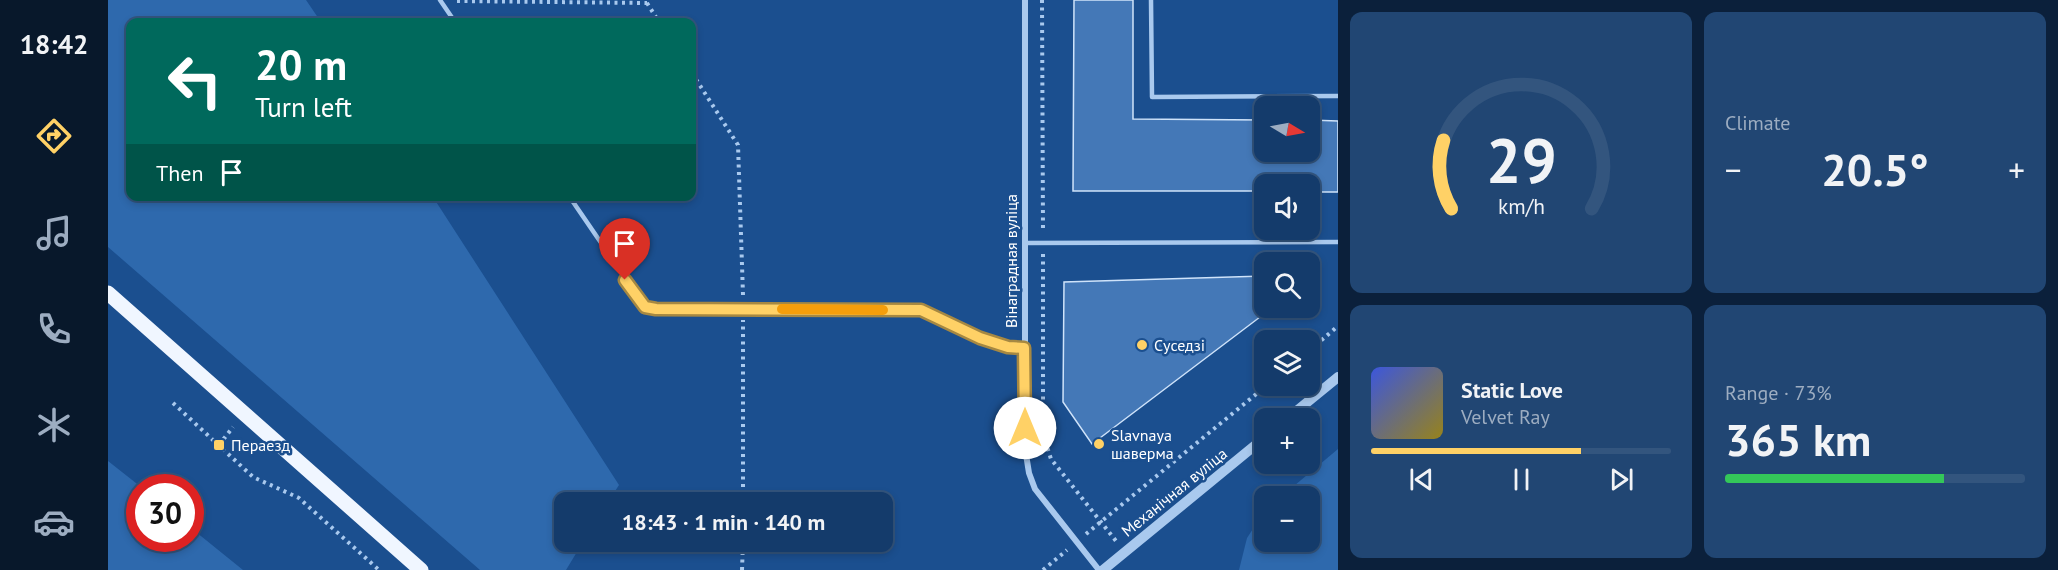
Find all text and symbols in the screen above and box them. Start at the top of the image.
text: 18:42 [20,27,88,61]
text: 20 m [255,37,347,92]
icon: left [156,42,234,120]
text: Turn left [255,90,352,124]
north arrow [1254,96,1320,162]
map controls [1254,96,1320,552]
text: Climate [1725,110,1791,136]
icon: directions [33,115,75,157]
text: 29 [1486,119,1556,200]
text: 20.5° [1821,140,1929,198]
text: − [1725,148,1742,191]
text: + [2008,148,2025,191]
icon: arrive [215,156,248,189]
text: Then [156,159,203,187]
button: sound [1254,174,1320,240]
text: km/h [1497,193,1544,221]
street label: Вінаградная вуліца [1001,194,1021,328]
icon: music [33,212,75,254]
pin [599,218,650,280]
icon: arrive [608,227,641,260]
button: search [1254,252,1320,318]
icon: phone [33,308,75,350]
button: layers [1254,330,1320,396]
place label: Суседзі [1154,335,1205,355]
marker: Суседзі [1135,338,1149,352]
text: Static Love [1461,376,1563,404]
text: Range · 73% [1725,380,1832,406]
position arrow [993,396,1057,460]
icon: climate [33,404,75,446]
text: Velvet Ray [1461,404,1550,430]
button: + [1254,408,1320,474]
text: 365 km [1725,410,1871,468]
place label: Slavnaya шаверма [1111,425,1174,463]
place label: Пераезд [231,435,290,455]
marker: Slavnaya шаверма [1092,437,1106,451]
marker: Пераезд [212,438,226,452]
street label: Механічная вуліца [1117,443,1231,541]
icon: previous [1405,463,1438,496]
icon: pause [1505,463,1538,496]
icon: next [1605,463,1638,496]
speed limit sign: 30 [126,474,204,552]
button: − [1254,486,1320,552]
icon: car [33,501,75,543]
text: 18:43 · 1 min · 140 m [622,508,825,536]

